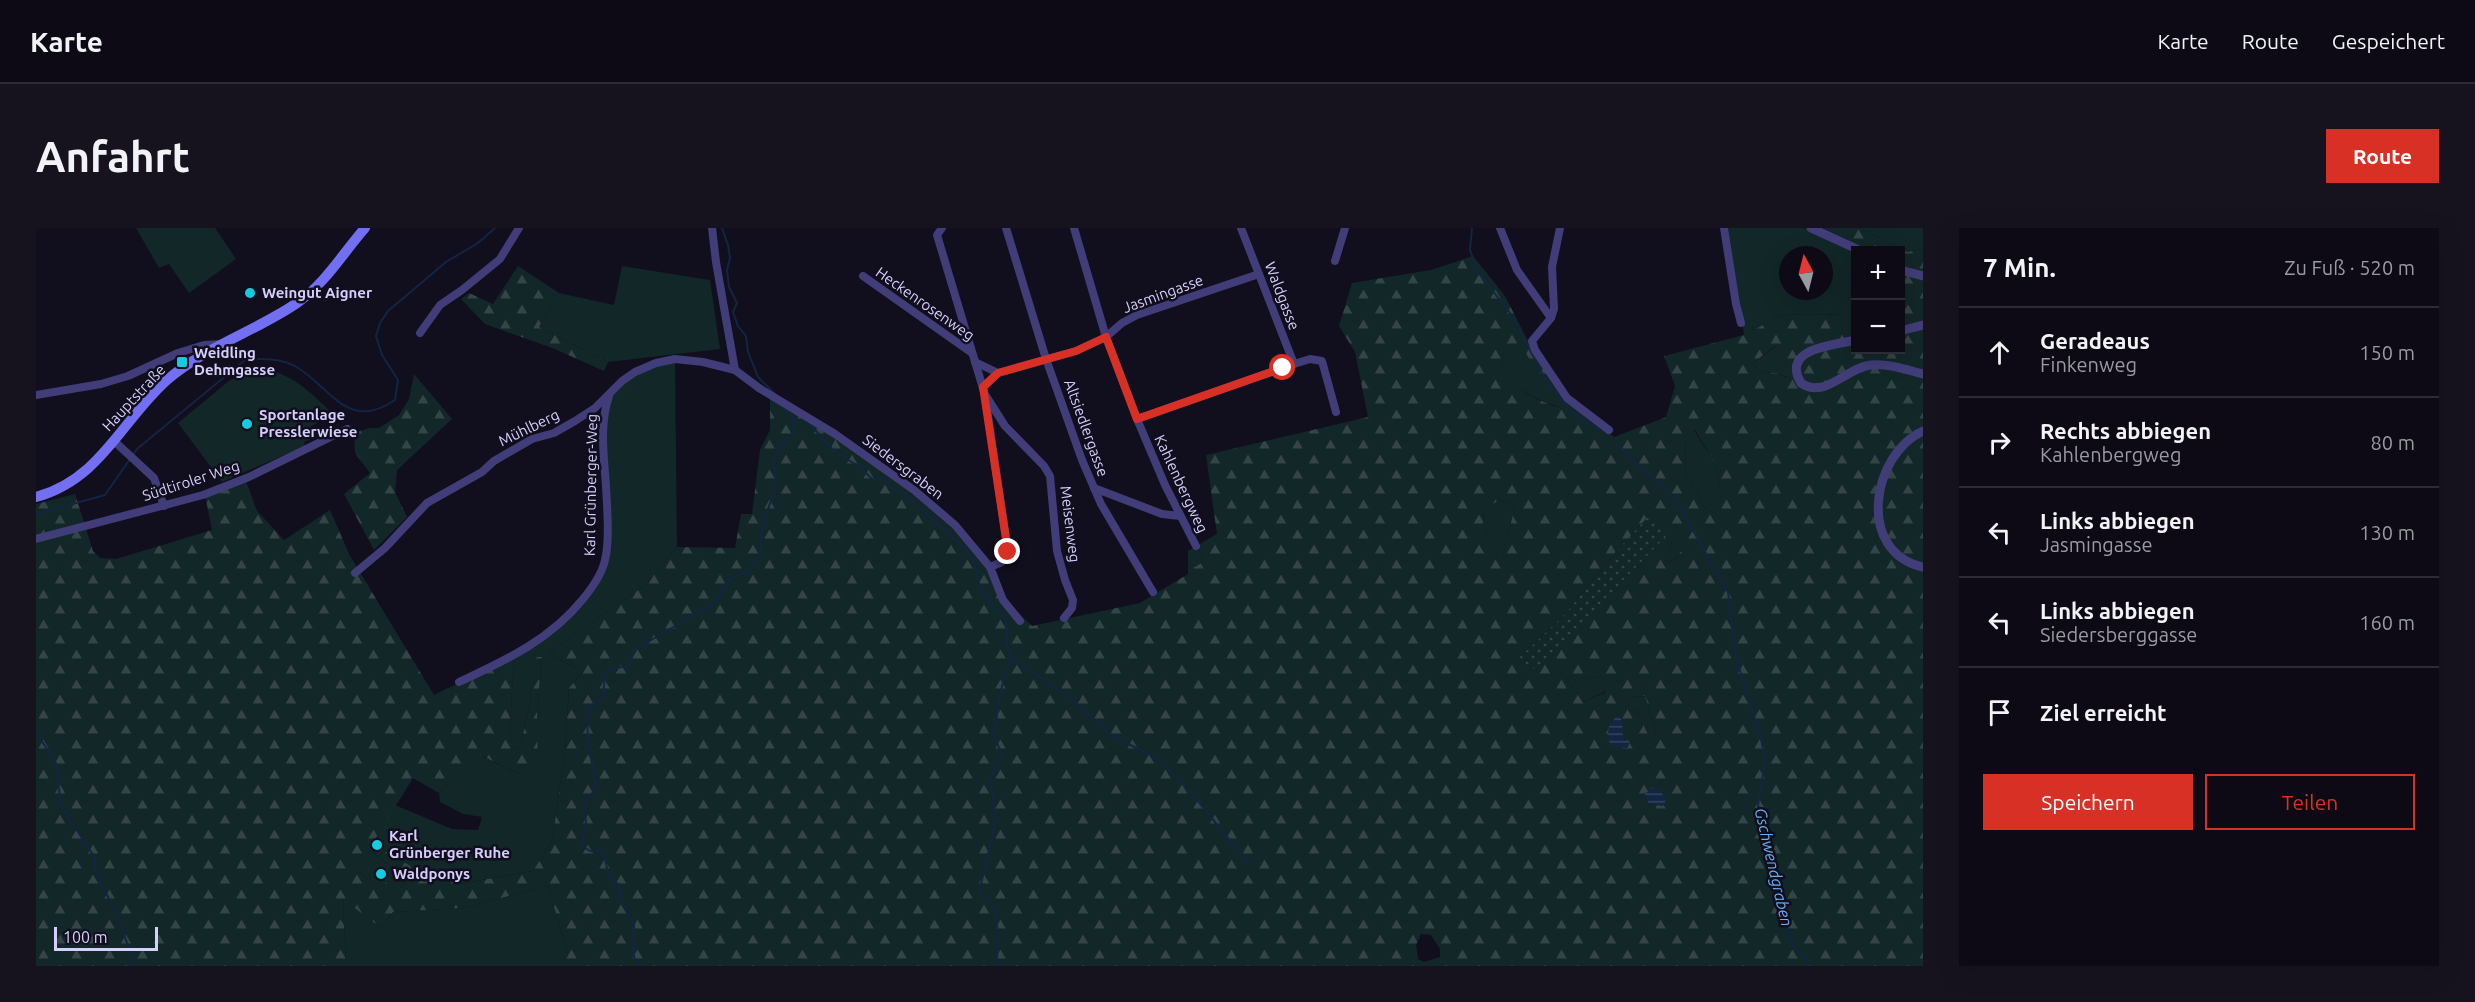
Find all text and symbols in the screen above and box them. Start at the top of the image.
text: Karte [30,26,103,57]
text: Karte [2157,29,2209,53]
text: Route [2242,29,2299,53]
text: Gespeichert [2332,29,2445,53]
button: Route [2326,129,2439,183]
text: Anfahrt [36,133,190,180]
north arrow [1779,246,1833,300]
map controls [1851,246,1905,354]
button: + [1851,246,1905,300]
text: 7 Min. [1983,253,2056,282]
text: Zu Fuß · 520 m [2284,256,2415,279]
street label: Waldgasse [1262,259,1303,332]
street label: Heckenrosenweg [873,263,978,344]
street label: Jasmingasse [1120,271,1205,316]
place label: Weingut Aigner [262,284,373,301]
marker: Weingut Aigner [243,286,257,300]
button: − [1851,300,1905,354]
text: Geradeaus [2040,328,2150,353]
icon: ahead [1983,336,2016,369]
text: 150 m [2359,341,2415,364]
place label: Weidling Dehmgasse [194,344,275,378]
text: Finkenweg [2040,353,2137,376]
route start [1269,354,1295,380]
marker: Weidling Dehmgasse [175,355,189,369]
street label: Hauptstraße [99,361,169,434]
street label: Altsiedlergasse [1061,377,1112,479]
place label: Sportanlage Presslerwiese [259,406,357,440]
street label: Mühlberg [496,406,562,450]
street label: Karl Grünberger-Weg [581,414,600,556]
marker: Sportanlage Presslerwiese [240,417,254,431]
text: Rechts abbiegen [2040,418,2211,443]
icon: right [1983,426,2016,459]
street label: Siedersgraben [860,431,947,502]
text: 80 m [2371,431,2415,454]
street label: Kahlenbergweg [1151,432,1212,535]
text: Kahlenbergweg [2040,443,2181,466]
street label: Südtiroler Weg [140,457,242,504]
street label: Meisenweg [1057,485,1084,563]
text: Links abbiegen [2040,508,2195,533]
icon: left [1983,516,2016,549]
text: 130 m [2359,521,2415,544]
text: Jasmingasse [2040,533,2153,556]
route end [994,538,1020,564]
text: Links abbiegen [2040,598,2195,623]
icon: left [1983,606,2016,639]
text: 160 m [2359,611,2415,634]
text: Siedersberggasse [2040,623,2197,646]
icon: arrive [1983,696,2016,729]
text: Ziel erreicht [2040,700,2167,725]
button: Speichern [1983,774,2193,830]
button: Teilen [2205,774,2415,830]
water label: Gschwendgraben [1752,806,1796,928]
place label: Karl Grünberger Ruhe [389,827,510,861]
marker: Karl Grünberger Ruhe [370,838,384,852]
place label: Waldponys [393,865,470,882]
marker: Waldponys [374,867,388,881]
scale bar [54,924,158,952]
text: 100 m [63,928,108,946]

